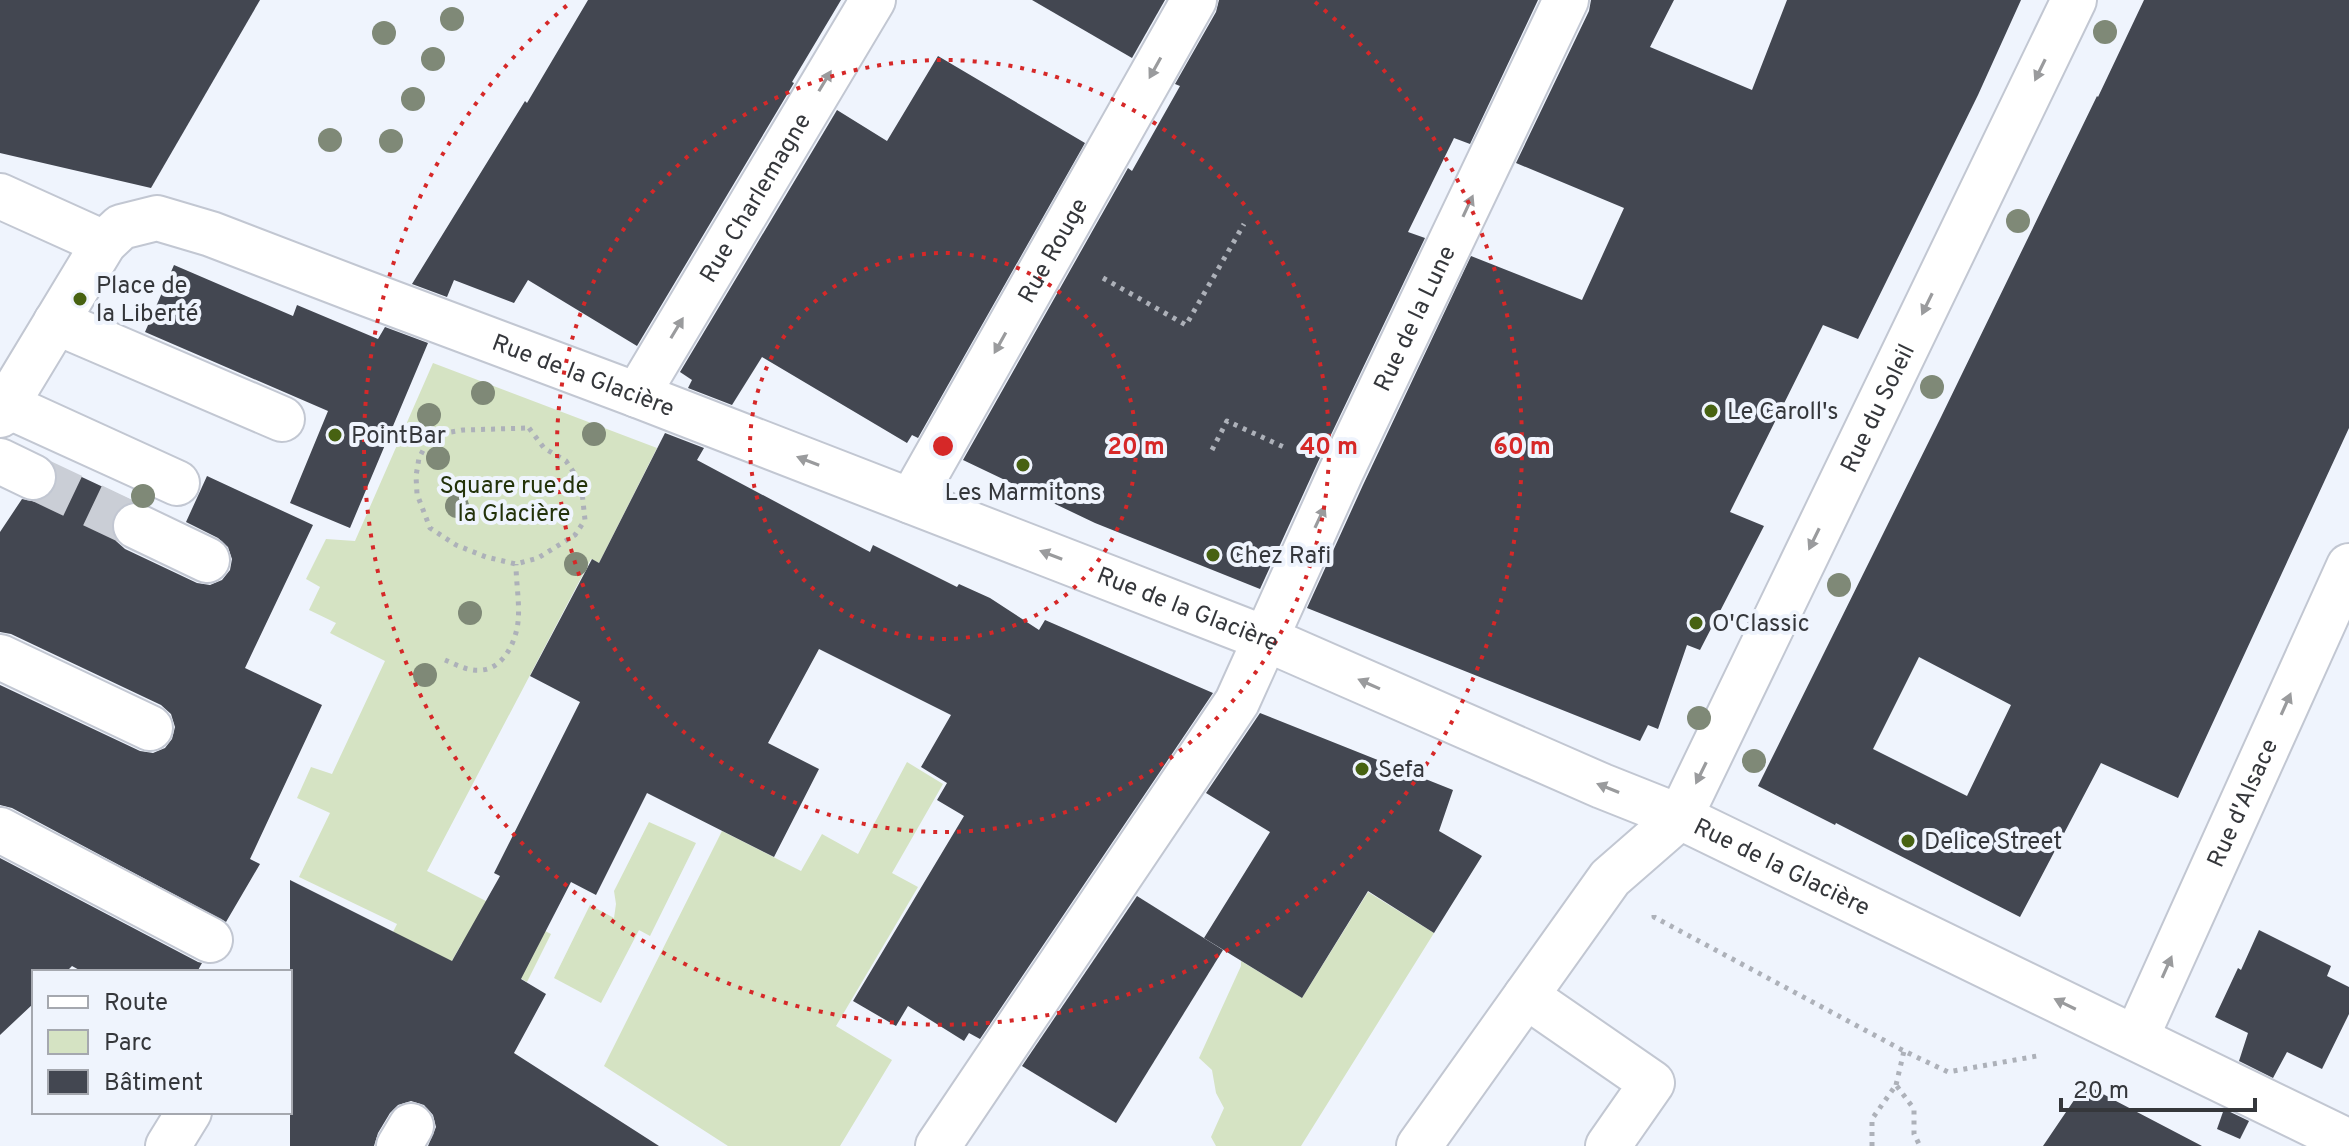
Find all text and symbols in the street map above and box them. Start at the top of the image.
one-way arrow [1148,57,1162,79]
one-way arrow [2033,59,2047,82]
one-way arrow [818,70,832,92]
street label: Rue Charlemagne [694,108,819,289]
street label: Rue Rouge [1013,193,1096,309]
one-way arrow [1461,194,1475,217]
street label: Rue de la Lune [1368,241,1464,397]
place label: Place de la Liberté [96,272,199,330]
marker: Place de la Liberté [71,290,89,308]
one-way arrow [1920,293,1934,316]
one-way arrow [670,317,684,339]
street label: Rue de la Glacière [487,329,678,425]
one-way arrow [993,332,1007,354]
street label: Rue du Soleil [1835,340,1923,478]
place label: Le Caroll's [1727,398,1839,428]
marker: Le Caroll's [1702,402,1720,420]
place label: PointBar [351,422,446,452]
marker: PointBar [326,426,344,444]
centre of rings [929,432,957,460]
text: 20 m [1107,433,1165,463]
text: 40 m [1300,433,1358,463]
text: 60 m [1493,433,1551,463]
one-way arrow [796,454,820,467]
marker: Les Marmitons [1014,456,1032,474]
park label: Square rue de la Glacière [440,472,588,530]
place label: Les Marmitons [944,479,1102,509]
one-way arrow [1313,505,1327,528]
one-way arrow [1807,527,1821,550]
place label: Chez Rafi [1229,542,1331,572]
marker: Chez Rafi [1204,546,1222,564]
one-way arrow [1039,548,1063,561]
street label: Rue de la Glacière [1092,562,1283,659]
place label: O'Classic [1712,610,1810,640]
marker: O'Classic [1687,614,1705,632]
one-way arrow [1358,678,1381,691]
one-way arrow [2279,693,2293,716]
street label: Rue d'Alsace [2202,735,2286,873]
place label: Sefa [1378,756,1425,786]
marker: Sefa [1353,760,1371,778]
one-way arrow [1694,761,1708,784]
one-way arrow [1596,782,1620,795]
street label: Rue de la Glacière [1688,813,1874,924]
place label: Delice Street [1924,828,2062,858]
marker: Delice Street [1899,832,1917,850]
one-way arrow [2161,955,2174,978]
legend [32,970,292,1114]
text: Route [104,989,168,1019]
one-way arrow [2054,997,2077,1011]
text: Parc [104,1029,152,1059]
scale bar [2061,1062,2255,1112]
text: Bâtiment [104,1069,203,1099]
text: 20 m [2073,1077,2129,1107]

